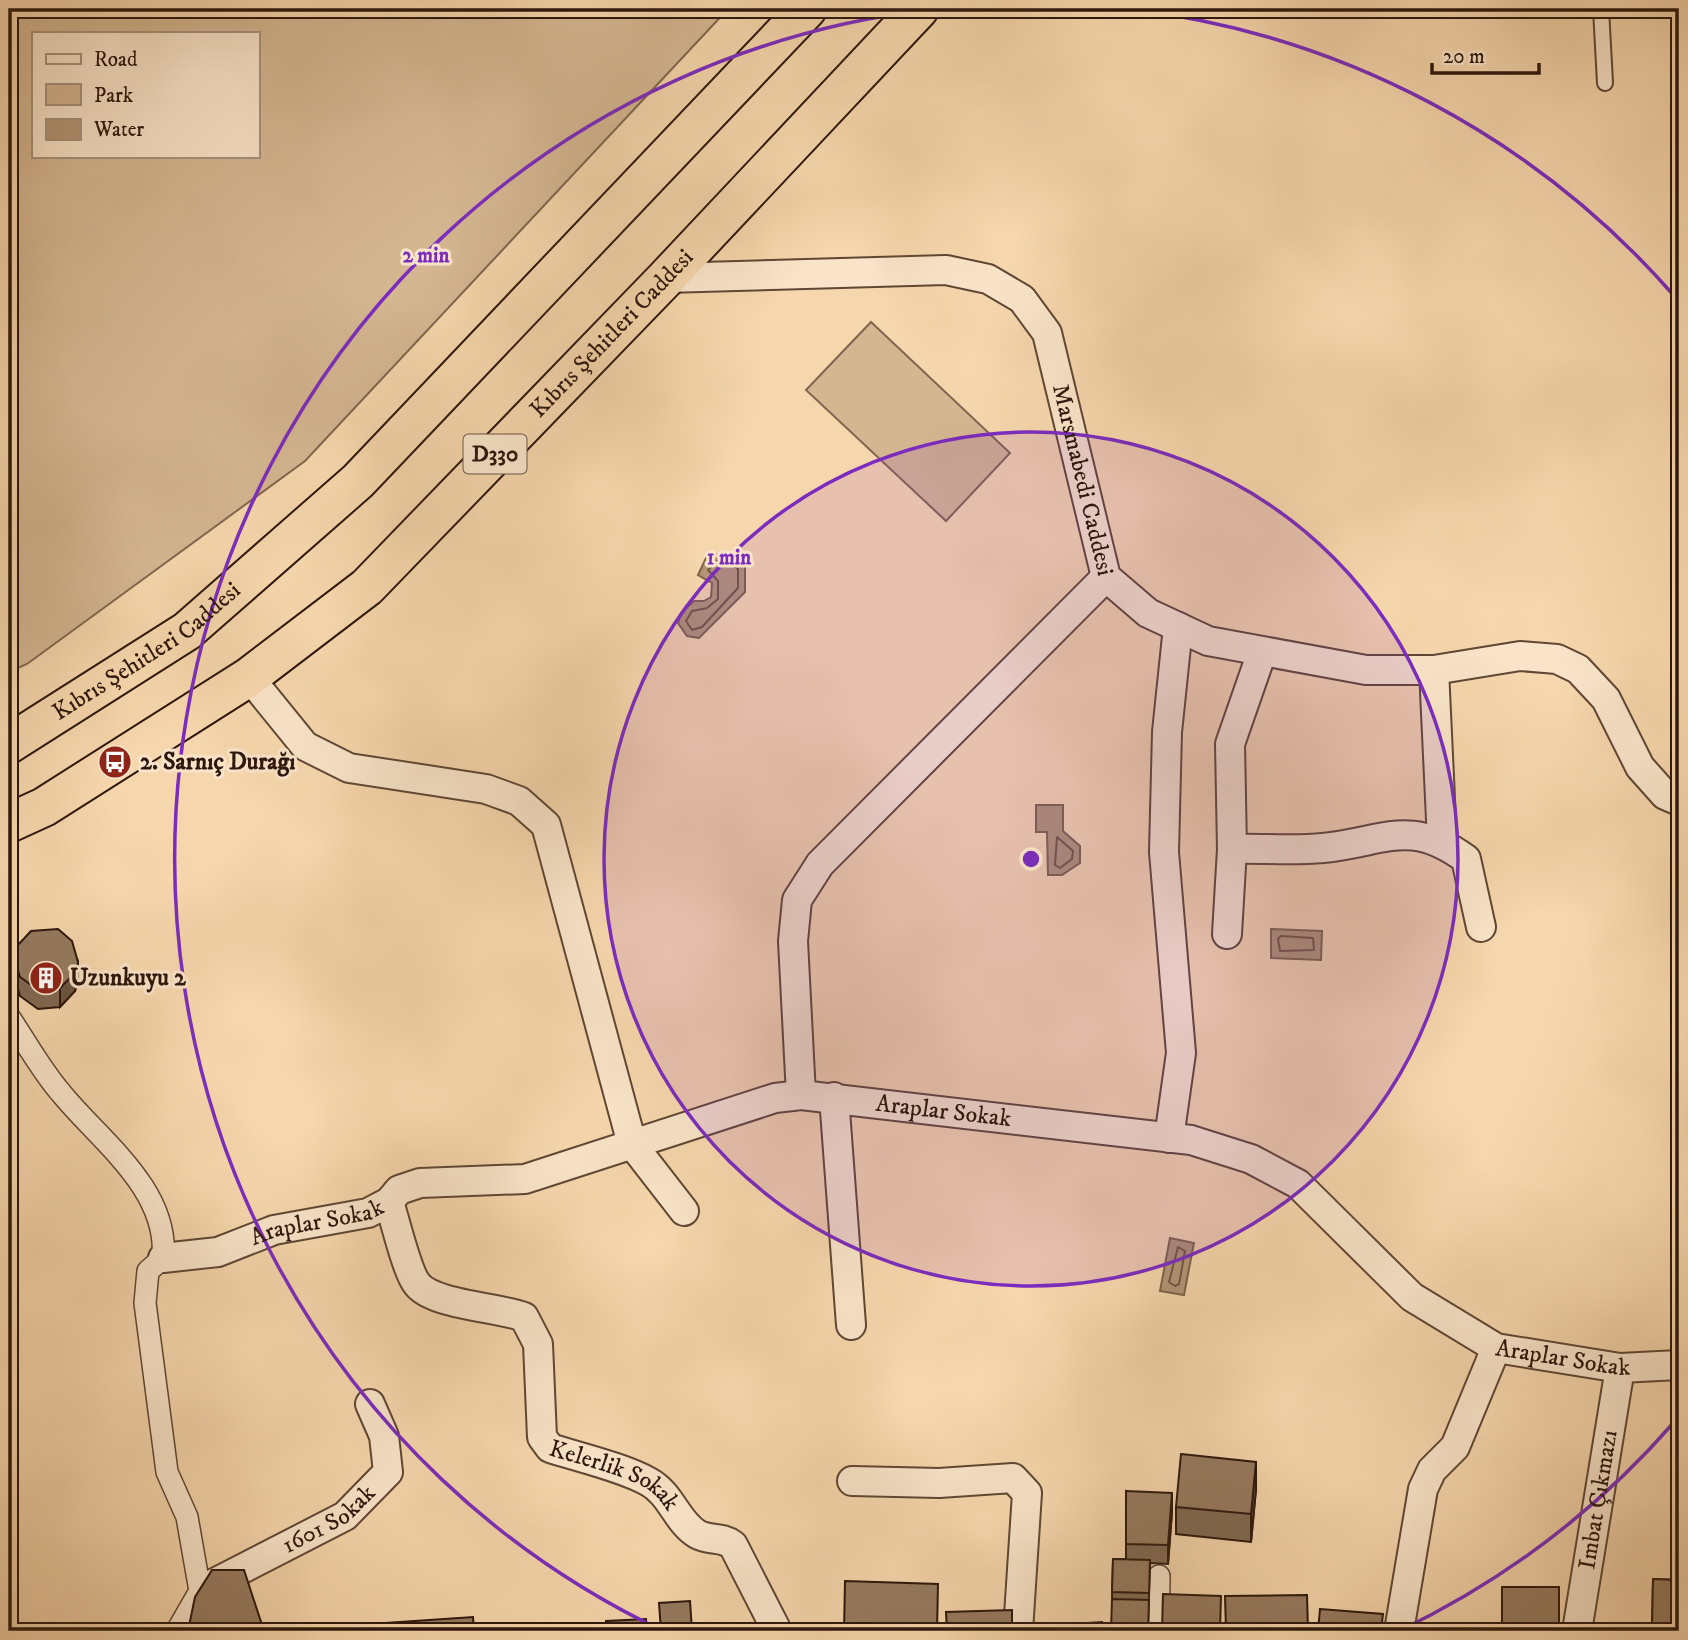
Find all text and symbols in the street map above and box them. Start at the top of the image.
legend [32,32,259,158]
scale bar [1432,32,1539,76]
text: 20 m [1443,44,1485,70]
text: Road [94,47,138,73]
text: Park [94,83,134,109]
text: Water [93,117,144,143]
text: 2 min [403,243,451,269]
street label: Kıbrıs Şehitleri Caddesi [524,243,700,424]
street label: Marsmabedi Caddesi [1045,381,1120,579]
road number: D330 [463,435,526,474]
text: 1 min [707,545,752,571]
street label: Kıbrıs Şehitleri Caddesi [47,576,247,727]
bus stop icon: 2. Sarnıç Durağı [96,743,134,781]
place label: 2. Sarnıç Durağı [140,747,295,777]
centre of rings [1019,847,1043,871]
building icon: Uzunkuyu 2 [27,959,65,997]
place label: Uzunkuyu 2 [70,963,187,993]
street label: Araplar Sokak [874,1089,1013,1134]
street label: Araplar Sokak [246,1192,389,1253]
street label: Araplar Sokak [1494,1333,1631,1383]
street label: Imbat Çıkmazı [1572,1428,1625,1572]
street label: Kelerlik Sokak [546,1434,686,1517]
street label: 1601 Sokak [277,1479,382,1561]

